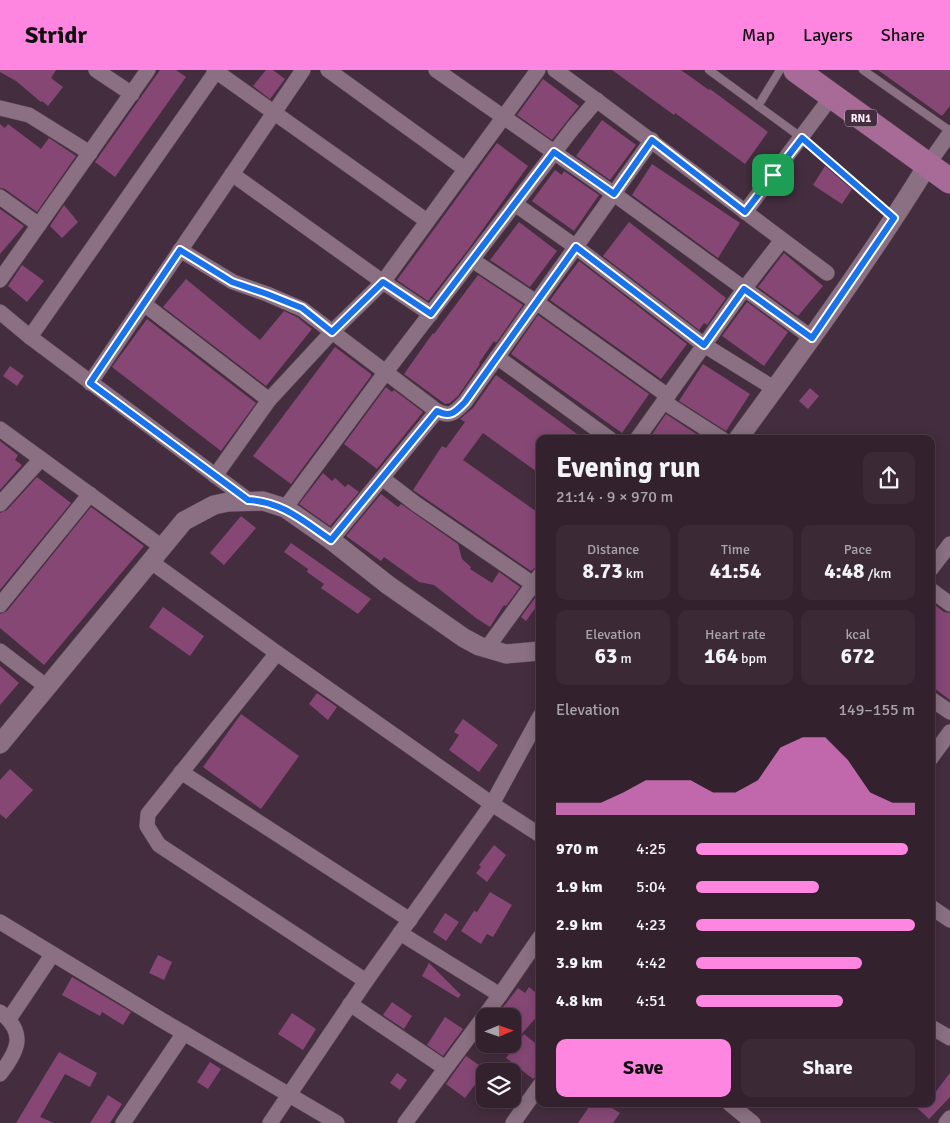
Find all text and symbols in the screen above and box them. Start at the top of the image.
text: Stridr [25,20,87,50]
text: Map [742,24,775,46]
text: Layers [803,24,853,46]
text: Share [881,24,925,46]
road number: RN1 [845,110,877,126]
pin [752,154,794,196]
icon: arrive [759,161,787,189]
text: Evening run [556,451,701,485]
button: share [863,452,915,504]
text: 21:14 · 9 × 970 m [556,487,673,507]
text: Distance [587,541,639,558]
text: Time [721,541,750,558]
text: Pace [844,541,872,558]
text: 8.73 [583,558,623,584]
text: 41:54 [710,558,761,584]
text: 4:48 [824,558,864,584]
text: km [623,565,644,582]
text: /km [864,565,892,582]
text: Elevation [585,626,641,643]
text: Heart rate [705,626,766,643]
text: kcal [846,626,870,643]
text: 63 [595,643,617,669]
text: 164 [704,643,738,669]
text: 672 [841,643,875,669]
text: m [617,650,632,667]
text: bpm [738,650,767,667]
text: Elevation [556,700,620,720]
text: 149–155 m [838,700,915,720]
text: 970 m [556,839,598,859]
text: 4:25 [636,839,666,859]
text: 1.9 km [556,877,603,897]
text: 5:04 [636,877,666,897]
text: 2.9 km [556,915,603,935]
text: 4:23 [636,915,666,935]
text: 3.9 km [556,953,603,973]
text: 4:42 [636,953,666,973]
text: 4.8 km [556,991,603,1011]
text: 4:51 [636,991,666,1011]
north arrow [476,1008,521,1052]
map controls [476,1008,521,1108]
button: Save [556,1039,731,1097]
button: Share [741,1039,915,1097]
button: layers [476,1063,521,1108]

